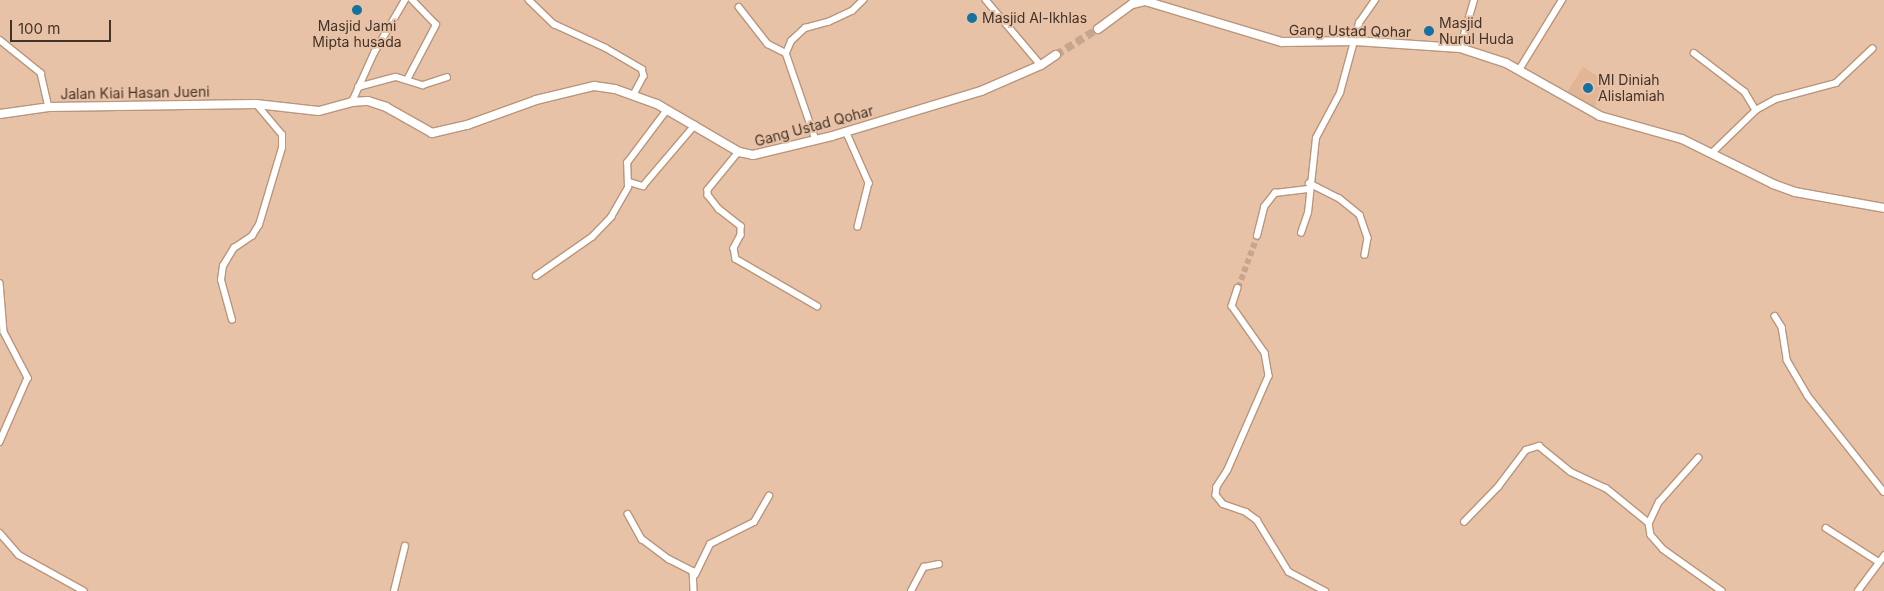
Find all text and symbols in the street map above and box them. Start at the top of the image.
marker: Masjid Jami Mipta husada [351,4,363,16]
scale bar [12,10,114,42]
place label: Masjid Al-Ikhlas [982,10,1087,26]
marker: Masjid Al-Ikhlas [966,12,978,24]
place label: Masjid Nurul Huda [1439,15,1514,48]
place label: Masjid Jami Mipta husada [312,18,402,50]
text: 100 m [18,19,60,38]
street label: Gang Ustad Qohar [1289,22,1411,40]
marker: Masjid Nurul Huda [1423,25,1435,37]
place label: MI Diniah Alislamiah [1598,72,1665,104]
marker: MI Diniah Alislamiah [1582,82,1594,94]
street label: Jalan Kiai Hasan Jueni [60,83,210,103]
street label: Gang Ustad Qohar [753,102,875,150]

